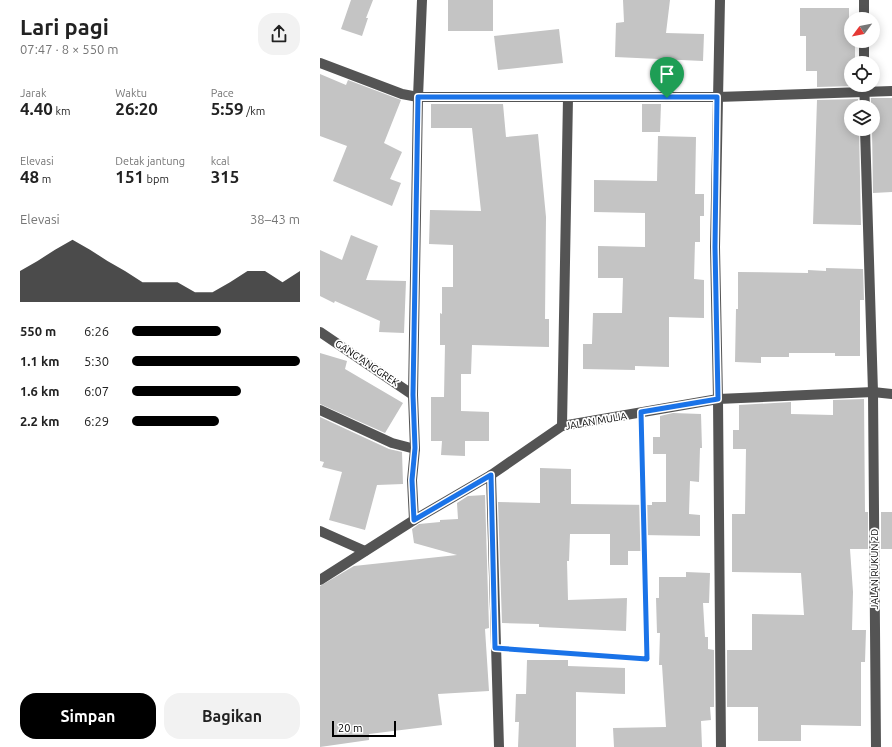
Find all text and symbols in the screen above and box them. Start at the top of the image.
north arrow [844,12,880,48]
map controls [844,12,880,136]
button: share [258,13,300,55]
text: Lari pagi [20,14,109,39]
text: 07:47 · 8 × 550 m [20,42,119,56]
button: locate [844,56,880,92]
pin [650,57,684,98]
icon: arrive [656,63,678,85]
text: Jarak [20,87,46,99]
text: Waktu [115,87,147,99]
text: Pace [211,87,234,99]
text: 4.40 [20,99,53,118]
text: 26:20 [115,99,158,118]
text: 5:59 [211,99,244,118]
button: layers [844,100,880,136]
text: km [53,105,71,117]
text: /km [244,105,265,117]
text: Elevasi [20,155,54,167]
text: Detak jantung [115,155,185,167]
text: kcal [211,155,230,167]
text: 48 [20,167,39,186]
text: 151 [115,167,144,186]
text: 315 [211,167,239,186]
text: m [39,173,51,185]
text: bpm [144,173,169,185]
text: Elevasi [20,212,60,226]
text: 38–43 m [250,212,300,226]
text: 550 m [20,324,56,338]
text: 6:26 [84,324,109,338]
street label: GANG ANGGREK [333,338,401,388]
text: 1.1 km [20,354,59,368]
text: 5:30 [84,354,109,368]
text: 1.6 km [20,384,59,398]
text: 6:07 [84,384,109,398]
street label: JALAN MULIA [564,410,628,432]
text: 2.2 km [20,414,59,428]
text: 6:29 [84,414,109,428]
street label: JALAN RUKUN 2D [869,529,880,609]
button: Simpan [20,693,156,739]
button: Bagikan [164,693,300,739]
scale bar [332,719,396,738]
text: 20 m [338,722,362,734]

